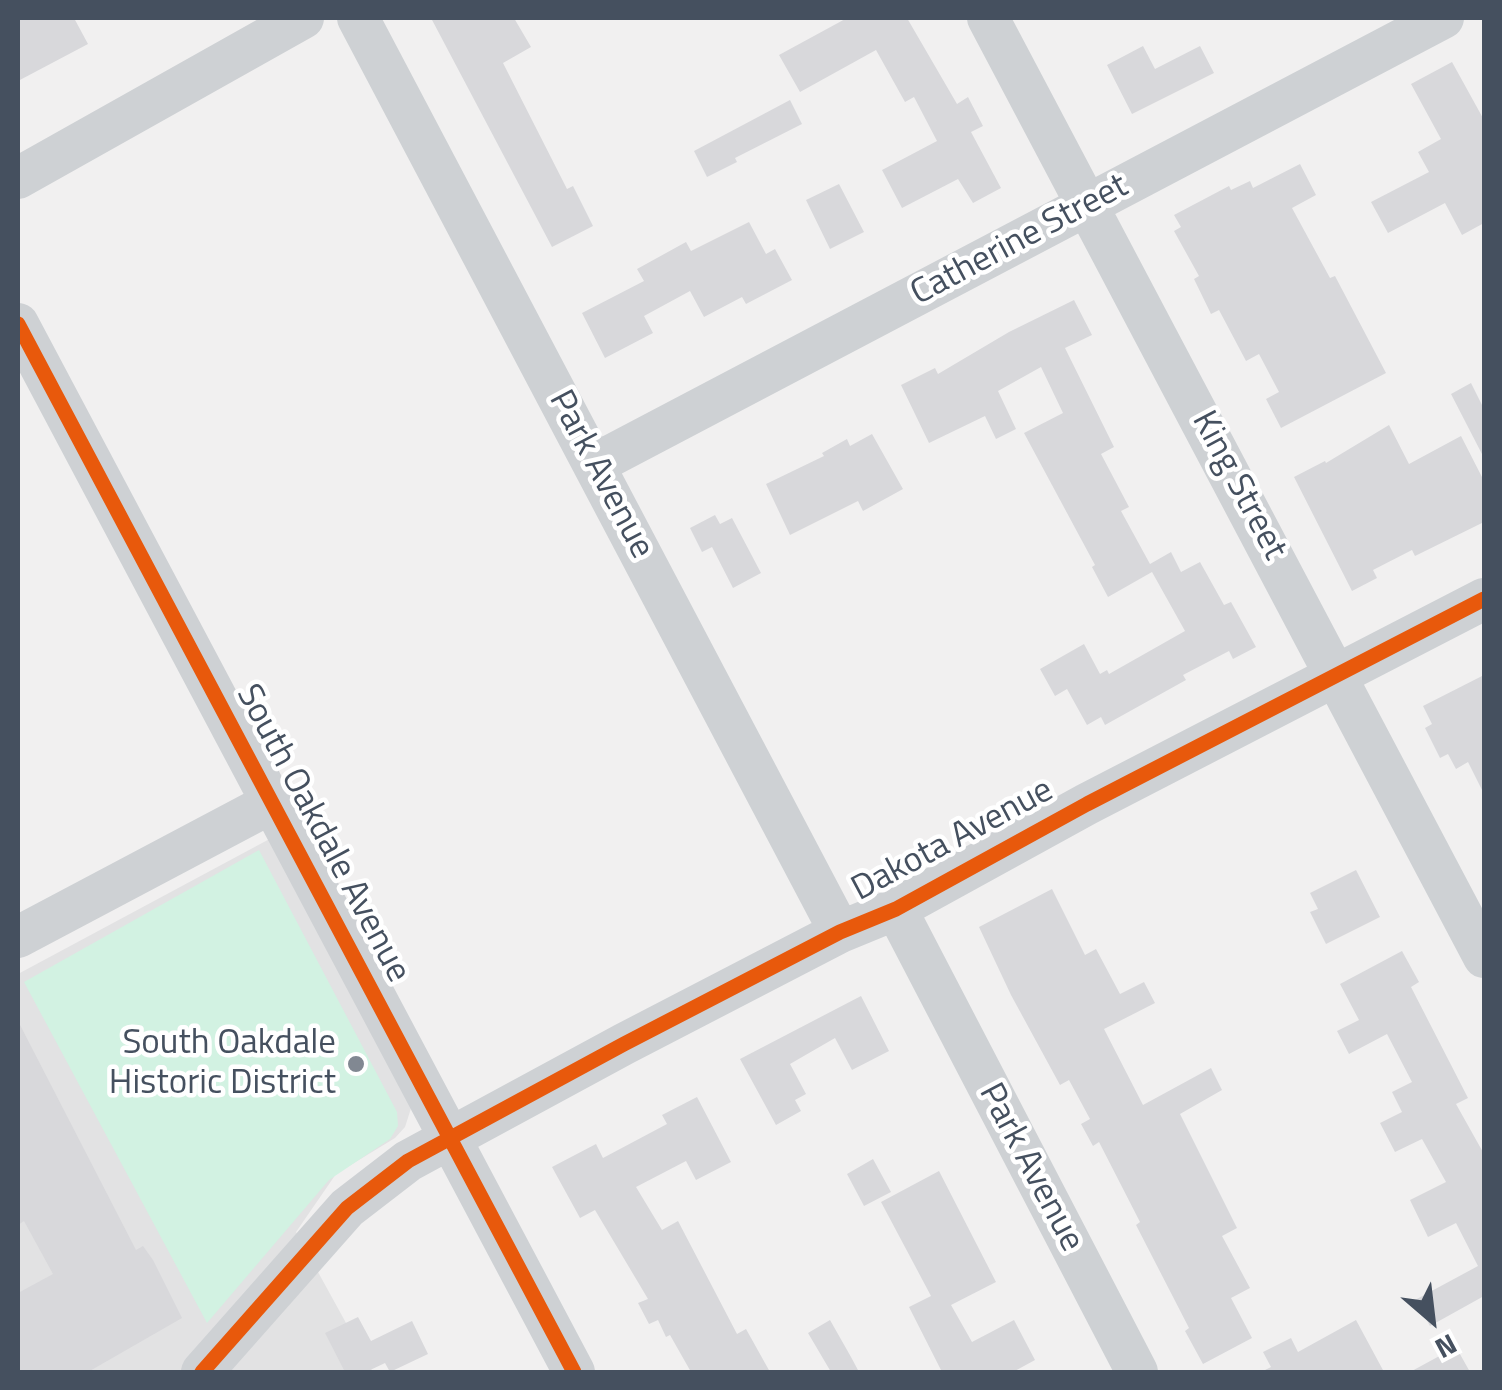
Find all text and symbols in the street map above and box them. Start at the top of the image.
street label: Catherine Street [904,166,1136,316]
street label: Park Avenue [538,384,662,566]
street label: King Street [1181,404,1295,568]
street label: South Oakdale Avenue [226,678,418,990]
street label: Dakota Avenue [845,770,1061,912]
place label: South Oakdale Historic District [109,1023,336,1105]
marker: South Oakdale Historic District [345,1053,367,1075]
street label: Park Avenue [968,1077,1092,1259]
north arrow [1382,1270,1482,1370]
text: N [1428,1323,1465,1370]

